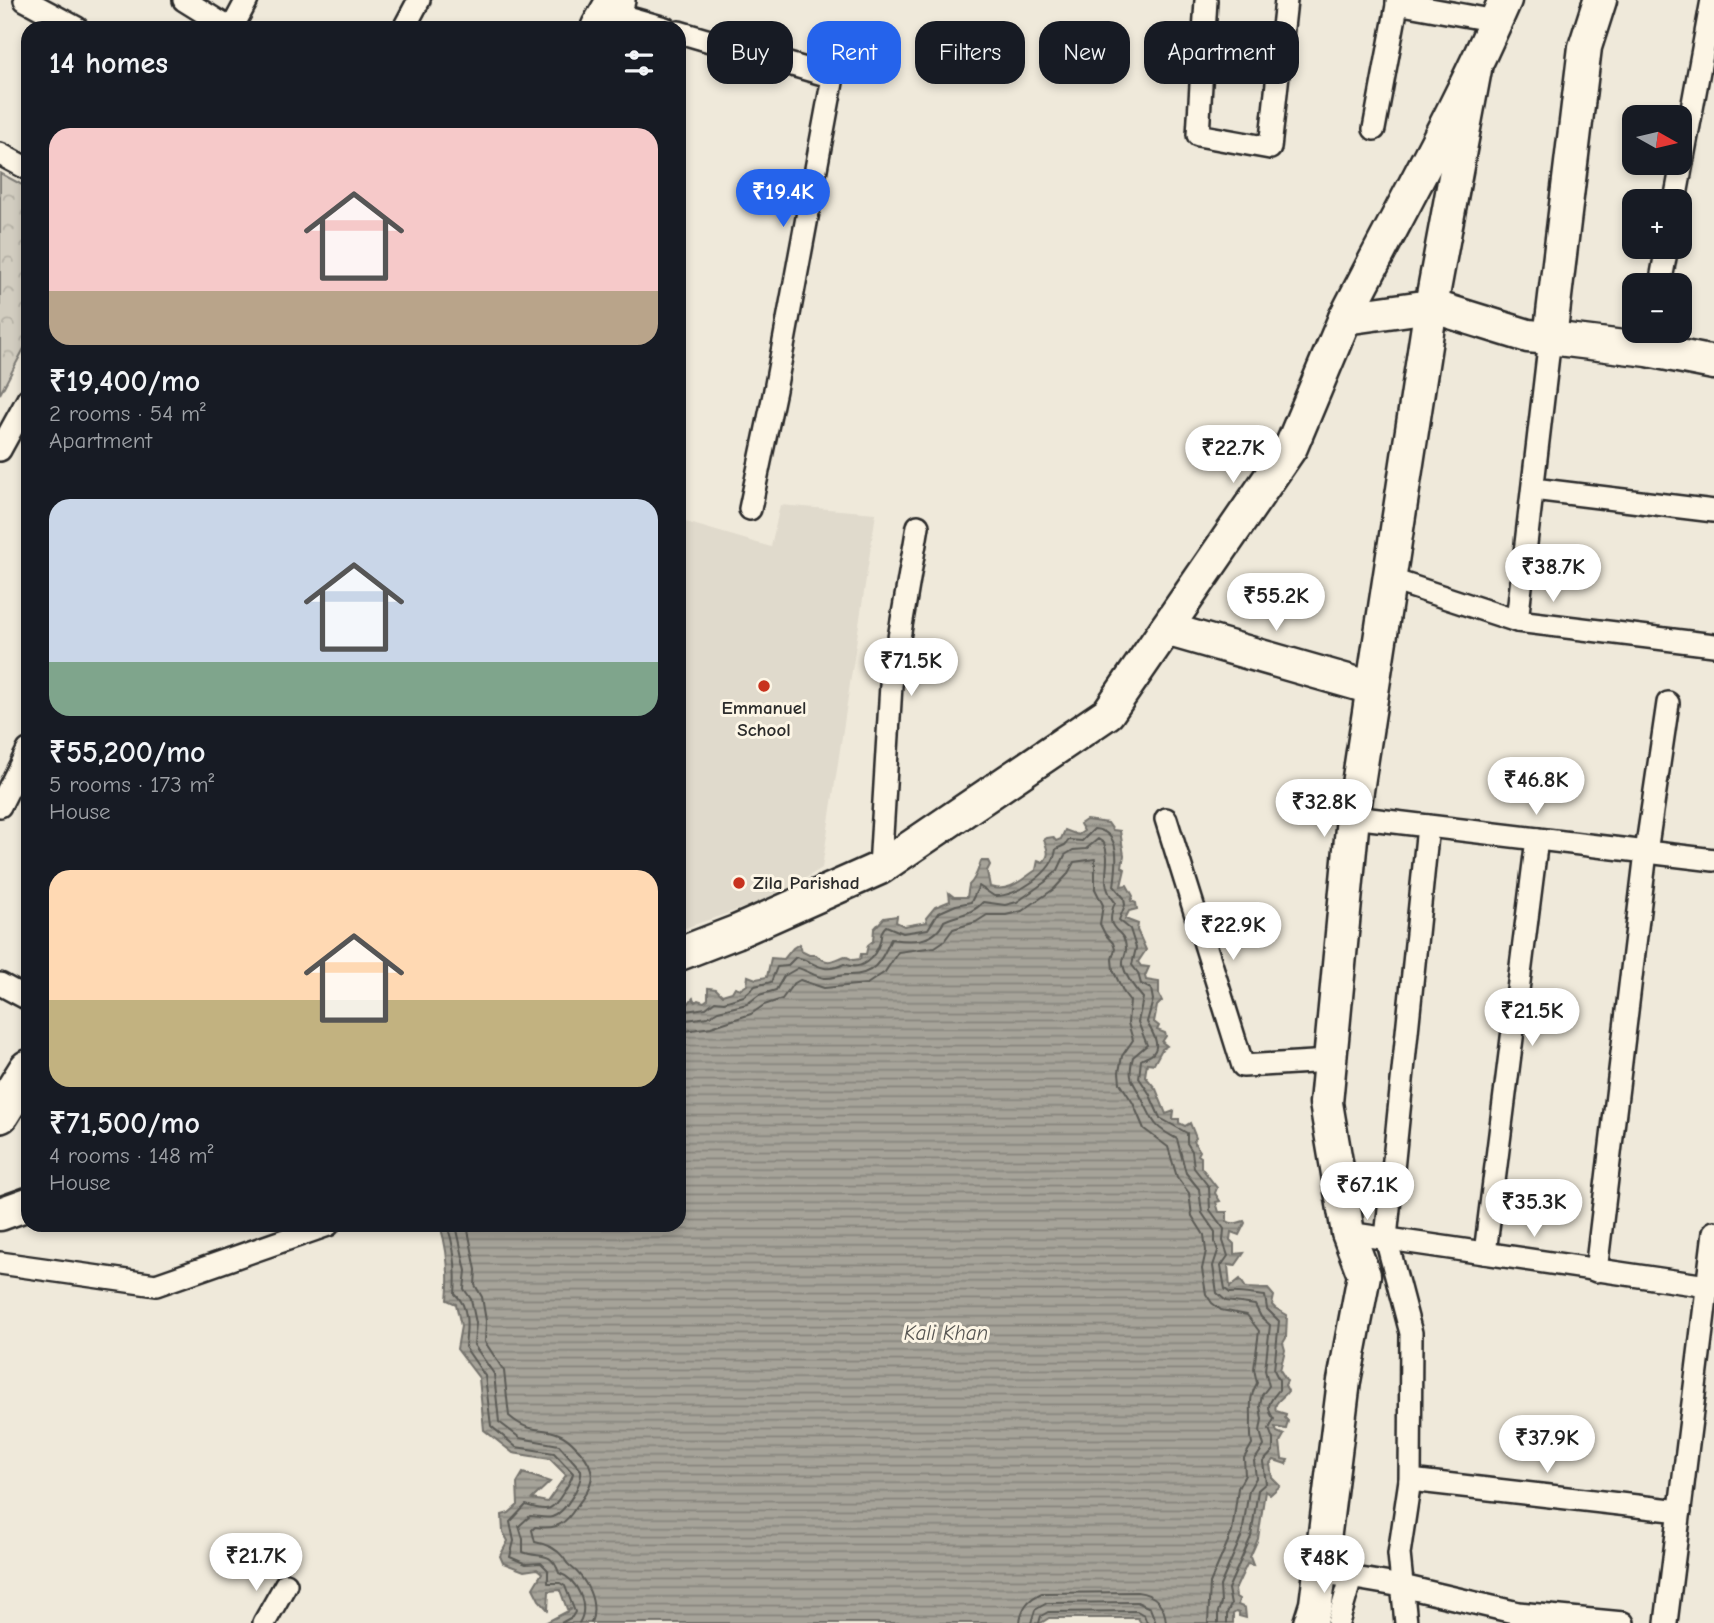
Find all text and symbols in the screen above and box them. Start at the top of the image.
chip: Buy [707,21,793,84]
chip: Rent [807,21,901,84]
chip: Filters [915,21,1025,84]
chip: New [1039,21,1130,84]
chip: Apartment [1144,21,1299,84]
icon: filters [620,44,658,82]
text: 14 homes [49,46,168,81]
north arrow [1622,105,1692,175]
map controls [1622,105,1692,343]
pin: ₹19.4K [726,170,840,229]
icon: home [291,173,417,299]
text: ₹19.4K [752,178,814,205]
button: + [1622,189,1692,259]
button: − [1622,273,1692,343]
text: ₹19,400/mo [49,364,200,399]
text: 2 rooms · 54 m² [49,400,206,427]
pin: ₹22.7K [1176,426,1290,485]
text: Apartment [49,427,152,454]
text: ₹22.7K [1201,434,1265,461]
icon: home [291,544,417,670]
pin: ₹38.7K [1496,544,1610,604]
text: ₹38.7K [1521,553,1585,580]
pin: ₹55.2K [1219,574,1333,633]
text: ₹55.2K [1243,582,1309,609]
pin: ₹71.5K [854,638,968,698]
text: ₹71.5K [880,647,942,674]
marker: Emmanuel School [756,678,772,694]
place label: Emmanuel School [721,697,807,741]
text: ₹55,200/mo [49,735,206,770]
pin: ₹46.8K [1479,758,1593,817]
text: ₹46.8K [1504,766,1568,793]
text: 5 rooms · 173 m² [49,771,214,798]
pin: ₹32.8K [1267,780,1381,839]
text: ₹32.8K [1292,788,1356,815]
text: House [49,798,111,825]
place label: Zila Parishad [753,872,860,894]
marker: Zila Parishad [731,875,747,891]
pin: ₹22.9K [1176,902,1290,962]
text: ₹22.9K [1200,911,1266,938]
icon: home [291,915,417,1041]
pin: ₹21.5K [1475,988,1589,1048]
text: ₹21.5K [1501,997,1563,1024]
text: ₹71,500/mo [49,1106,200,1141]
text: 4 rooms · 148 m² [49,1142,213,1169]
pin: ₹67.1K [1310,1162,1424,1222]
text: House [49,1169,111,1196]
text: ₹67.1K [1336,1171,1398,1198]
pin: ₹35.3K [1477,1180,1591,1239]
text: ₹35.3K [1501,1188,1567,1215]
water label: Kali Khan [904,1321,988,1345]
pin: ₹37.9K [1490,1416,1604,1475]
text: ₹37.9K [1515,1424,1579,1451]
pin: ₹21.7K [199,1534,313,1593]
pin: ₹48K [1283,1536,1365,1595]
text: ₹21.7K [225,1542,287,1569]
text: ₹48K [1300,1544,1348,1571]

